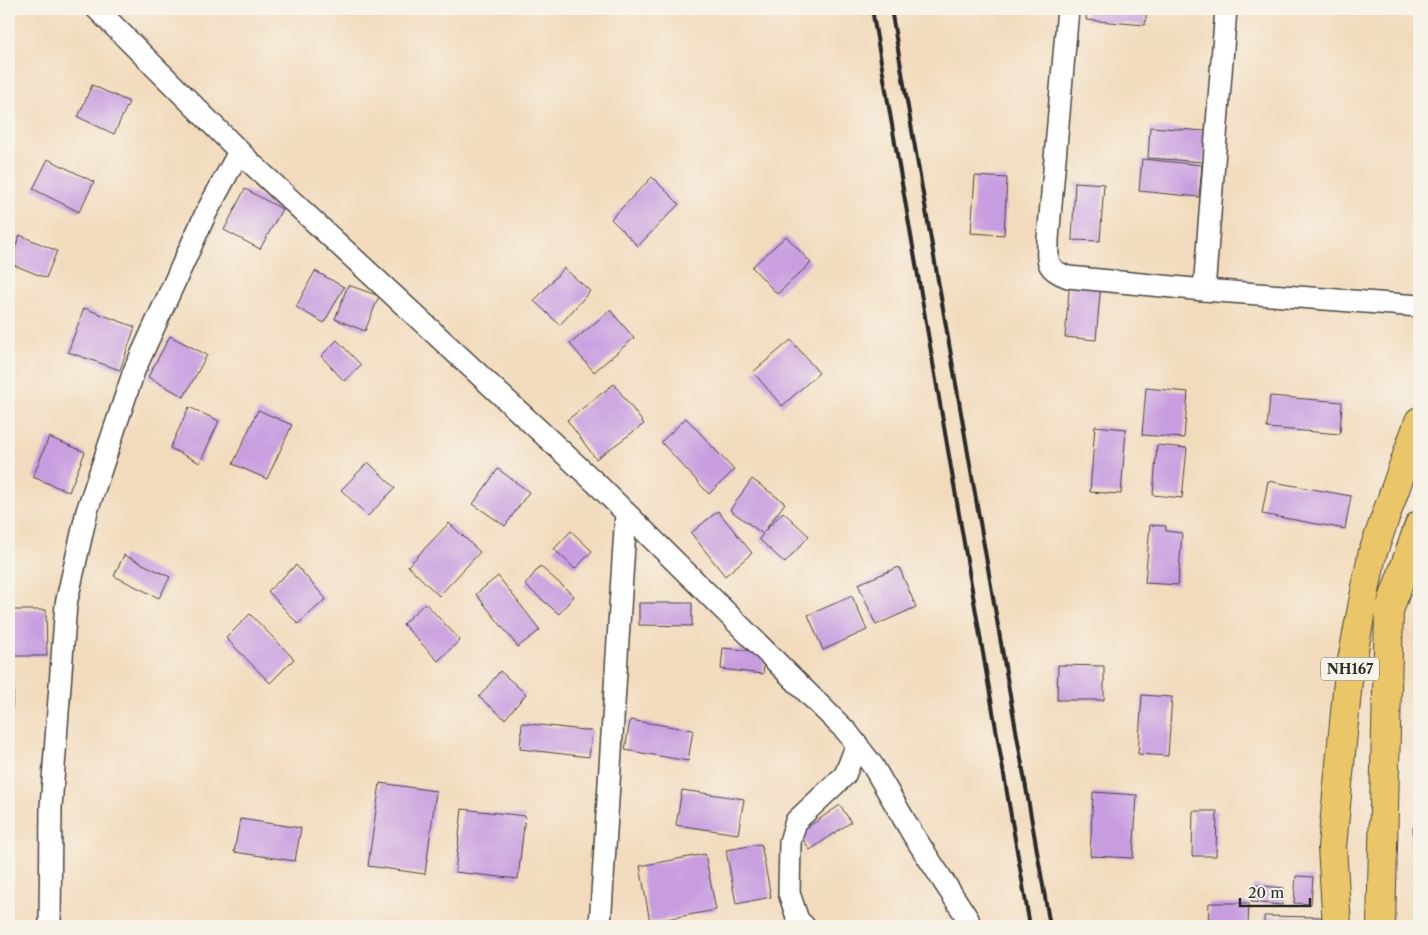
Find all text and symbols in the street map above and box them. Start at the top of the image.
road number: NH167 [1321,658,1379,681]
scale bar [1240,875,1310,907]
text: 20 m [1248,883,1284,902]

